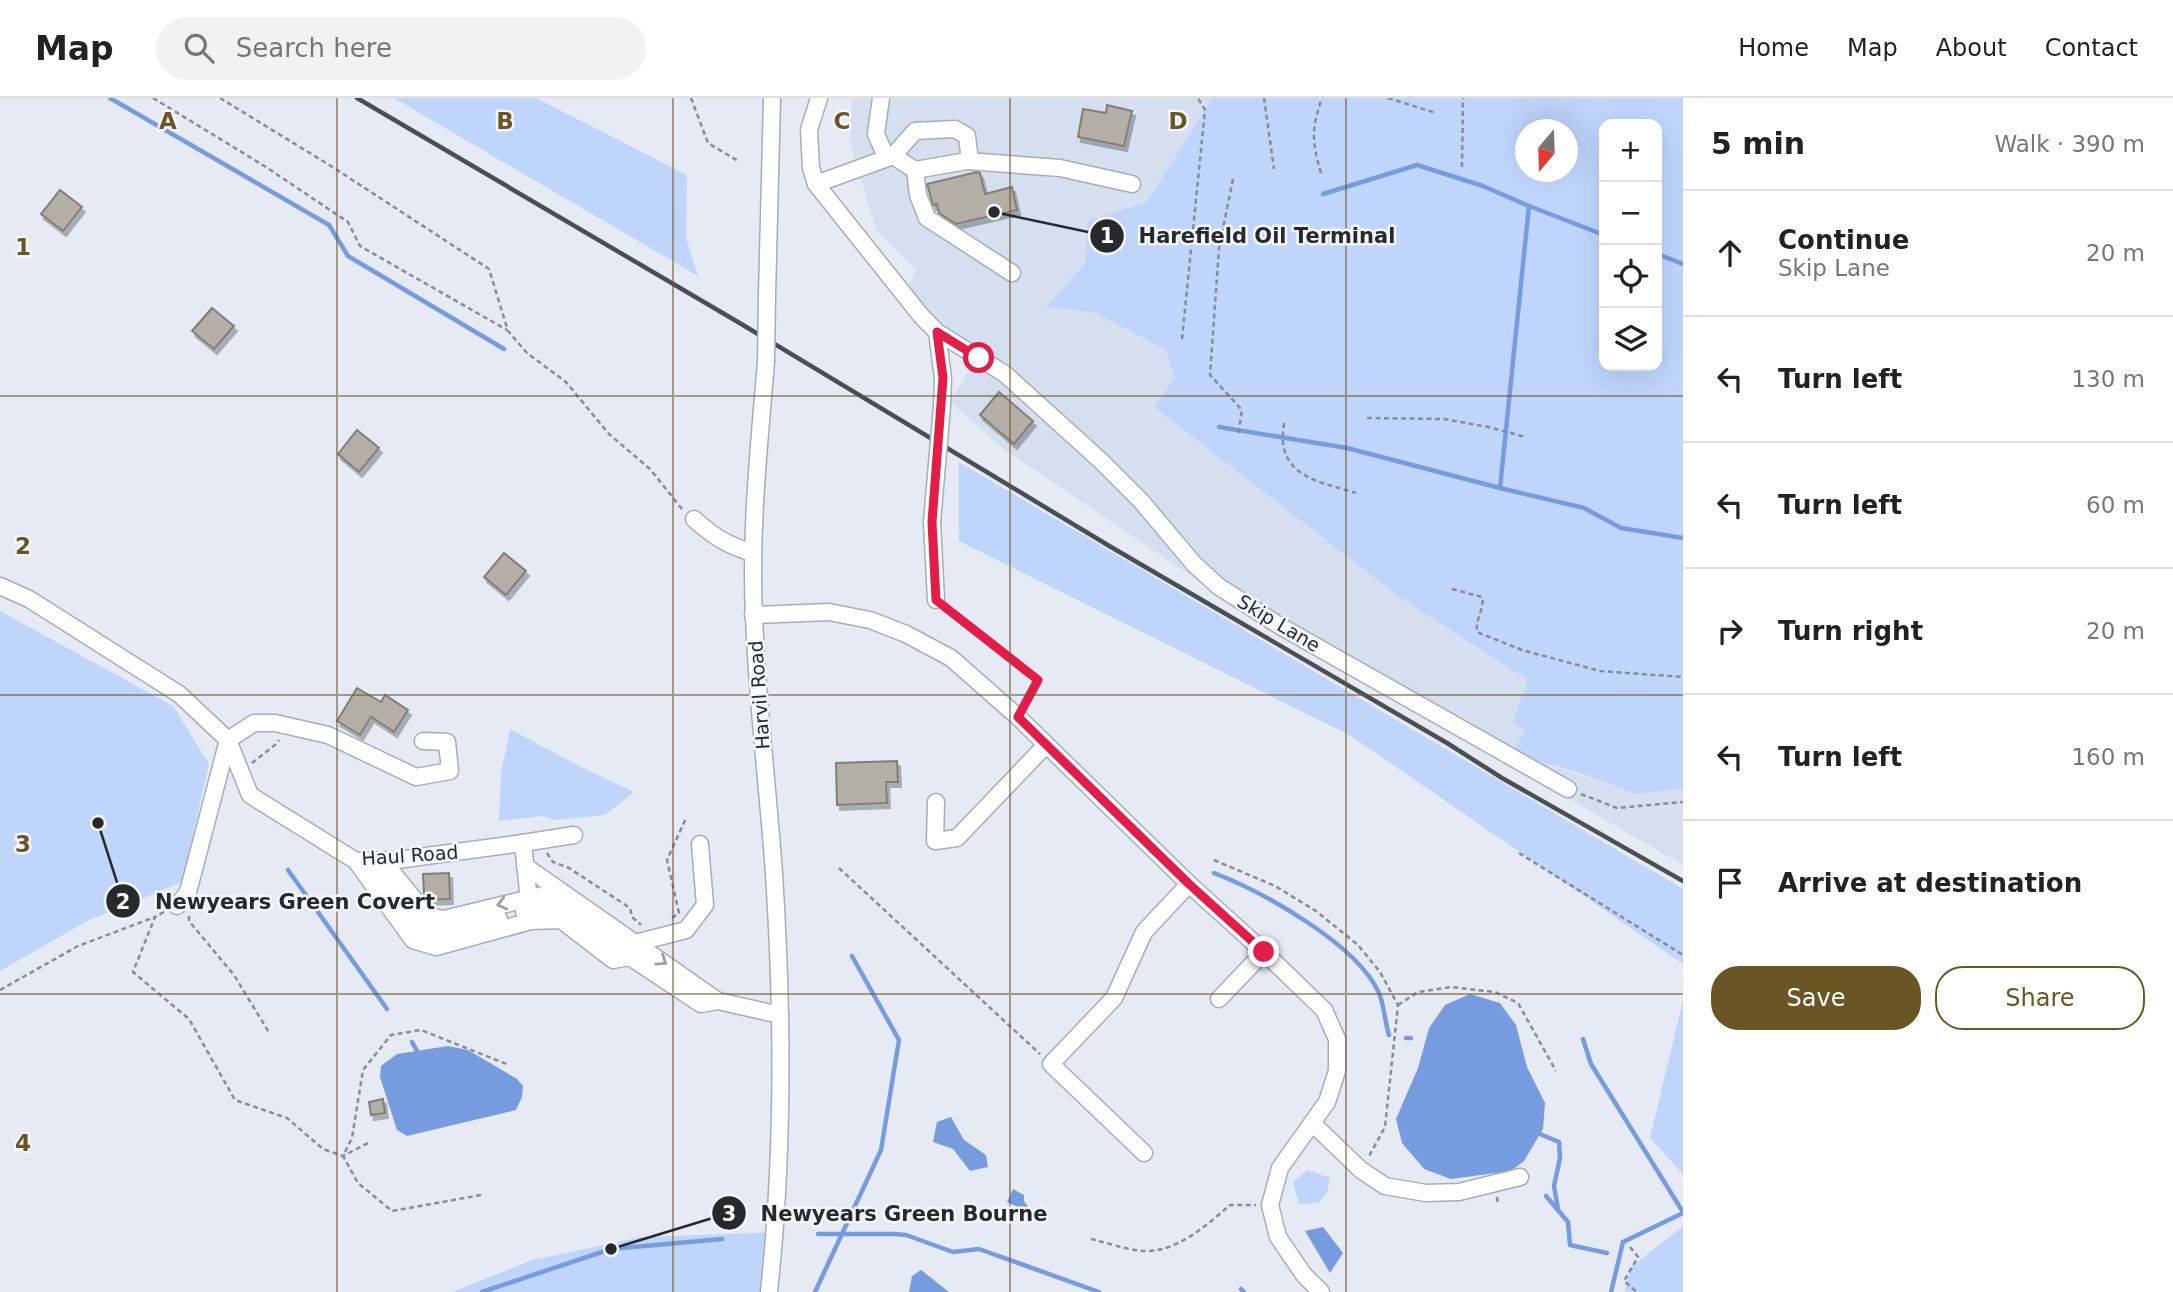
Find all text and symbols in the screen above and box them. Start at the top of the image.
search box [156,17,646,80]
text: Map [35,29,114,68]
icon: search [180,29,218,67]
text: Search here [236,33,392,63]
text: Home [1738,34,1809,62]
text: Map [1847,34,1898,62]
text: About [1936,34,2007,62]
text: Contact [2045,34,2138,62]
text: A [159,108,177,134]
text: B [496,108,514,134]
text: C [834,108,850,134]
text: D [1168,108,1188,134]
north arrow [1515,119,1578,182]
map controls [1599,119,1662,371]
button: + [1599,119,1662,182]
text: 5 min [1711,126,1805,161]
text: Walk · 390 m [1994,131,2145,157]
button: − [1599,182,1662,245]
callout: Harefield Oil Terminal [1090,215,1409,257]
text: 1 [1100,224,1114,248]
text: Harefield Oil Terminal [1139,224,1395,248]
text: Continue [1778,225,1909,255]
text: 1 [15,234,31,260]
icon: ahead [1711,234,1749,272]
text: 20 m [2086,240,2145,266]
button: locate [1599,245,1662,308]
text: Skip Lane [1778,255,1890,281]
button: layers [1599,308,1662,371]
route start [963,342,994,373]
icon: left [1711,360,1749,398]
text: Turn left [1778,364,1902,394]
text: 130 m [2071,366,2145,392]
icon: left [1711,486,1749,524]
text: Turn left [1778,490,1902,520]
text: 60 m [2086,492,2145,518]
text: 2 [15,533,31,559]
street label: Skip Lane [1234,590,1324,656]
icon: right [1711,612,1749,650]
text: Turn right [1778,616,1923,646]
text: 20 m [2086,618,2145,644]
street label: Harvil Road [744,640,774,750]
icon: left [1711,738,1749,776]
text: Turn left [1778,742,1902,772]
text: 160 m [2071,744,2145,770]
text: 3 [15,831,31,857]
street label: Haul Road [361,841,459,869]
icon: arrive [1711,864,1749,902]
text: Arrive at destination [1778,868,2082,898]
callout: Newyears Green Covert [106,880,449,922]
text: 2 [116,890,130,914]
text: Newyears Green Covert [155,890,435,914]
one-way arrow [496,896,508,910]
route end [1248,936,1279,967]
one-way arrow [654,952,667,965]
button: Save [1711,966,1921,1030]
button: Share [1935,966,2145,1030]
text: 4 [15,1130,31,1156]
callout: Newyears Green Bourne [712,1192,1061,1234]
text: 3 [722,1202,736,1226]
text: Newyears Green Bourne [761,1202,1047,1226]

